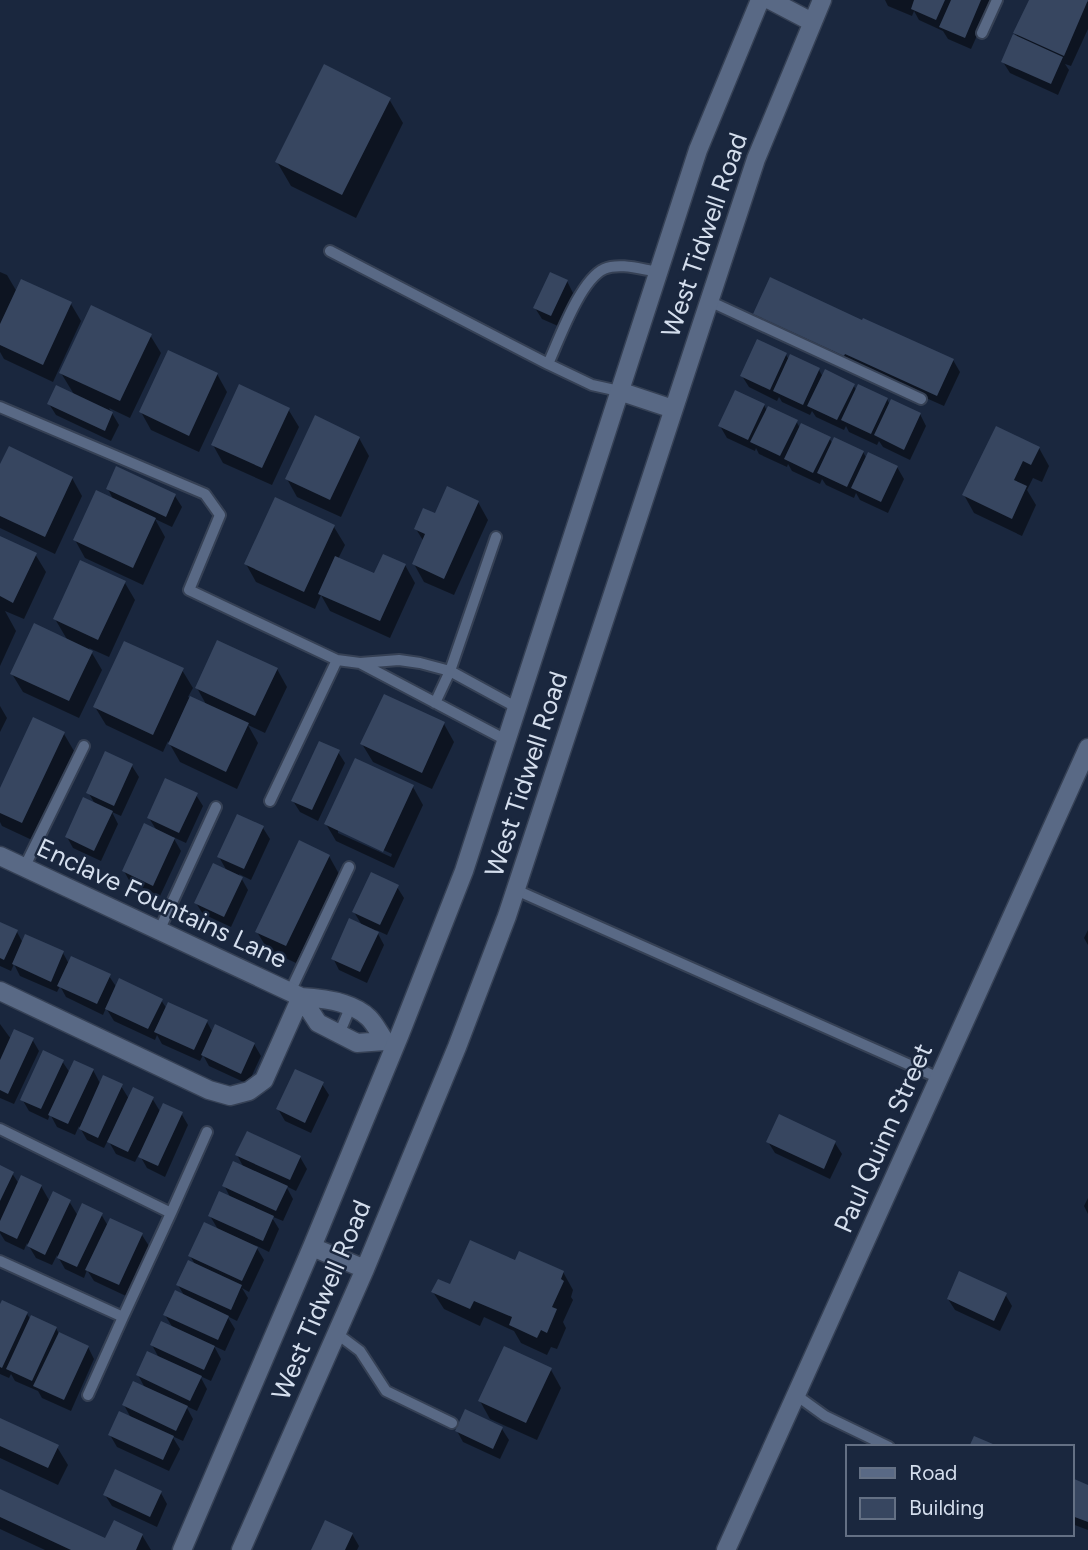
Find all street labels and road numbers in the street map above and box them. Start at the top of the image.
street label: West Tidwell Road [654,129,754,341]
street label: West Tidwell Road [478,667,574,881]
street label: Enclave Fountains Lane [32,831,292,975]
street label: Paul Quinn Street [827,1038,939,1238]
street label: West Tidwell Road [264,1195,378,1405]

